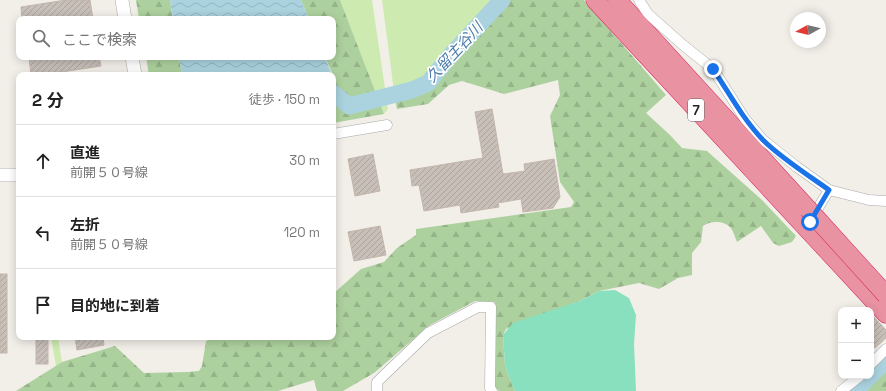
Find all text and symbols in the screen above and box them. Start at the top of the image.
north arrow [790,12,826,48]
search box [16,16,336,60]
water label: 久留主谷川 [421,17,488,86]
icon: search [30,27,52,49]
text: ここで検索 [62,30,137,49]
route end [704,60,722,78]
text: 2 分 [32,89,63,111]
text: 徒歩 · 150 m [249,91,320,108]
road number: 7 [688,99,704,121]
text: 直進 [70,143,100,162]
icon: ahead [32,150,54,172]
text: 30 m [289,152,320,169]
text: 前開５０号線 [70,164,148,181]
route start [801,213,819,231]
text: 左折 [70,215,100,234]
icon: left [32,222,54,244]
text: 120 m [284,224,320,241]
text: 前開５０号線 [70,236,148,253]
icon: arrive [32,294,54,316]
text: 目的地に到着 [70,296,160,315]
map controls [838,307,874,379]
button: + [838,307,874,343]
button: − [838,343,874,379]

